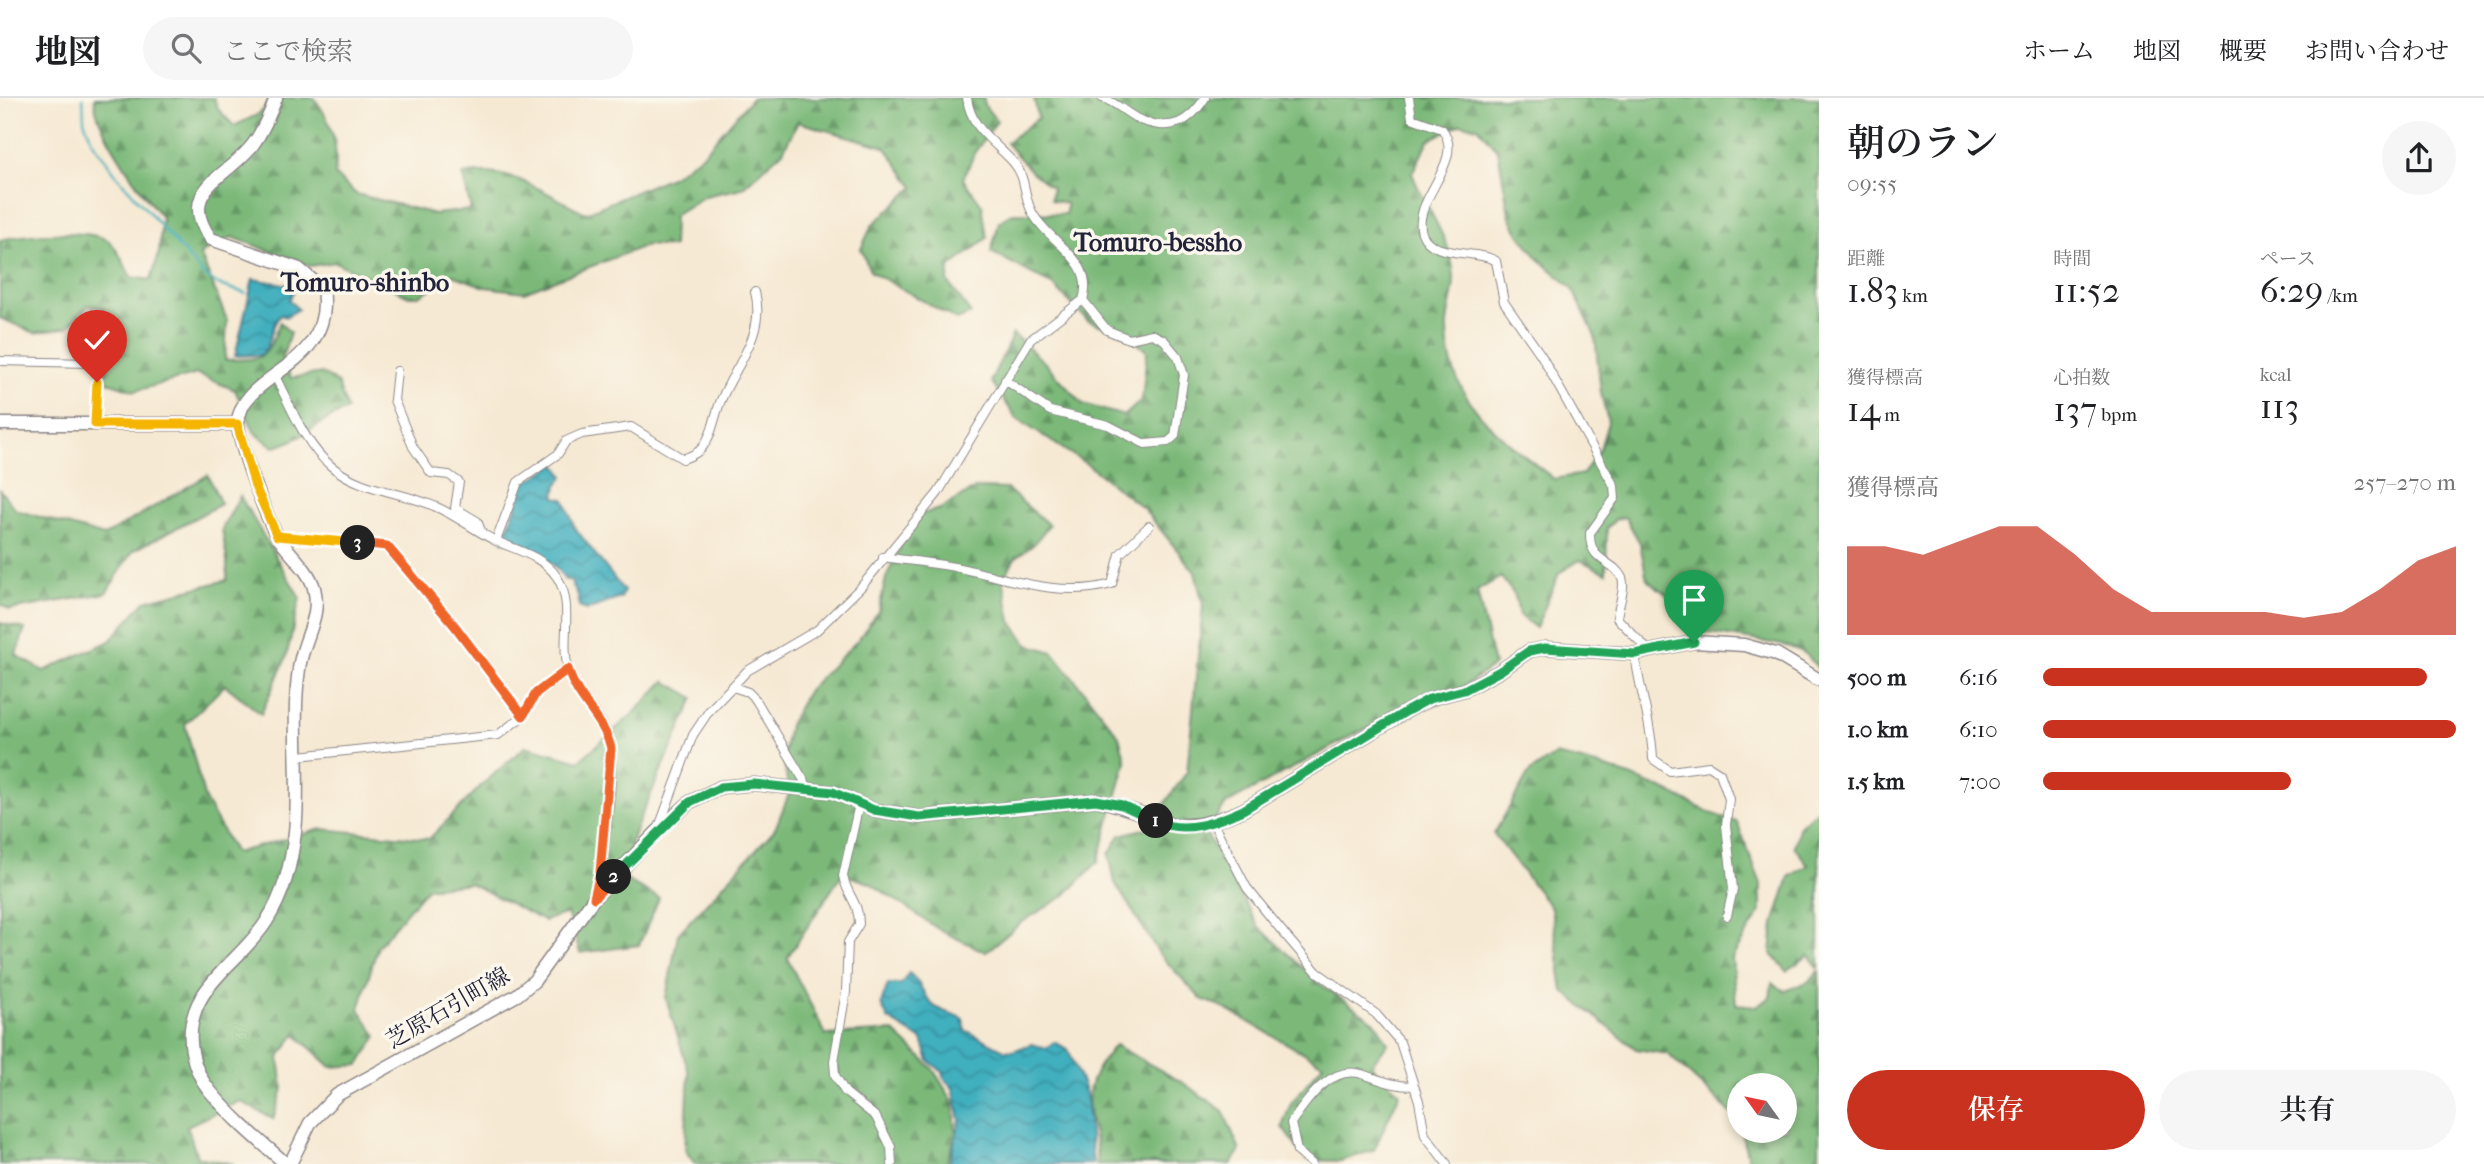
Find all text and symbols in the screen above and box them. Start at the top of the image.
search box [143,17,633,80]
icon: search [167,29,205,67]
text: 地図 [35,33,101,72]
text: ここで検索 [223,36,353,67]
text: ホーム [2023,37,2095,65]
text: 地図 [2133,37,2181,65]
text: 概要 [2219,37,2267,65]
text: お問い合わせ [2305,37,2449,65]
text: 朝のラン [1847,121,1999,166]
button: share [2382,121,2456,195]
text: 09:55 [1847,170,1897,197]
district label: Tomuro-bessho [1073,227,1242,258]
text: 距離 [1847,248,1885,270]
text: 時間 [2053,248,2091,270]
text: ペース [2260,248,2316,270]
district label: Tomuro-shinbo [280,267,449,298]
text: 1.83 [1847,270,1898,311]
text: 11:52 [2053,270,2120,311]
text: 6:29 [2260,270,2323,311]
text: km [1898,285,1928,307]
text: /km [2323,285,2358,307]
pin [67,310,127,382]
icon: check [78,321,116,359]
text: kcal [2260,364,2292,386]
text: 獲得標高 [1847,367,1923,389]
text: 心拍数 [2053,367,2110,389]
text: 113 [2260,386,2299,427]
text: 14 [1847,389,1880,430]
text: 137 [2053,389,2097,430]
text: m [1880,404,1900,426]
text: bpm [2097,404,2137,426]
text: 257–270 m [2354,469,2456,496]
text: 獲得標高 [1847,474,1939,501]
pin: 3 [340,526,376,560]
text: 3 [354,531,361,553]
pin [1664,570,1724,642]
icon: arrive [1675,581,1713,619]
text: 500 m [1847,664,1906,691]
text: 6:16 [1959,664,1998,691]
text: 1.0 km [1847,716,1908,743]
text: 6:10 [1959,716,1998,743]
text: 1.5 km [1847,768,1905,795]
text: 7:00 [1959,768,2001,795]
pin: 1 [1138,804,1174,838]
text: 1 [1152,809,1159,831]
pin: 2 [596,860,632,894]
text: 2 [609,865,618,887]
street label: 芝原石引町線 [381,962,515,1054]
button: 保存 [1847,1070,2145,1150]
button: 共有 [2159,1070,2456,1150]
north arrow [1727,1073,1797,1143]
map controls [1727,1073,1797,1143]

